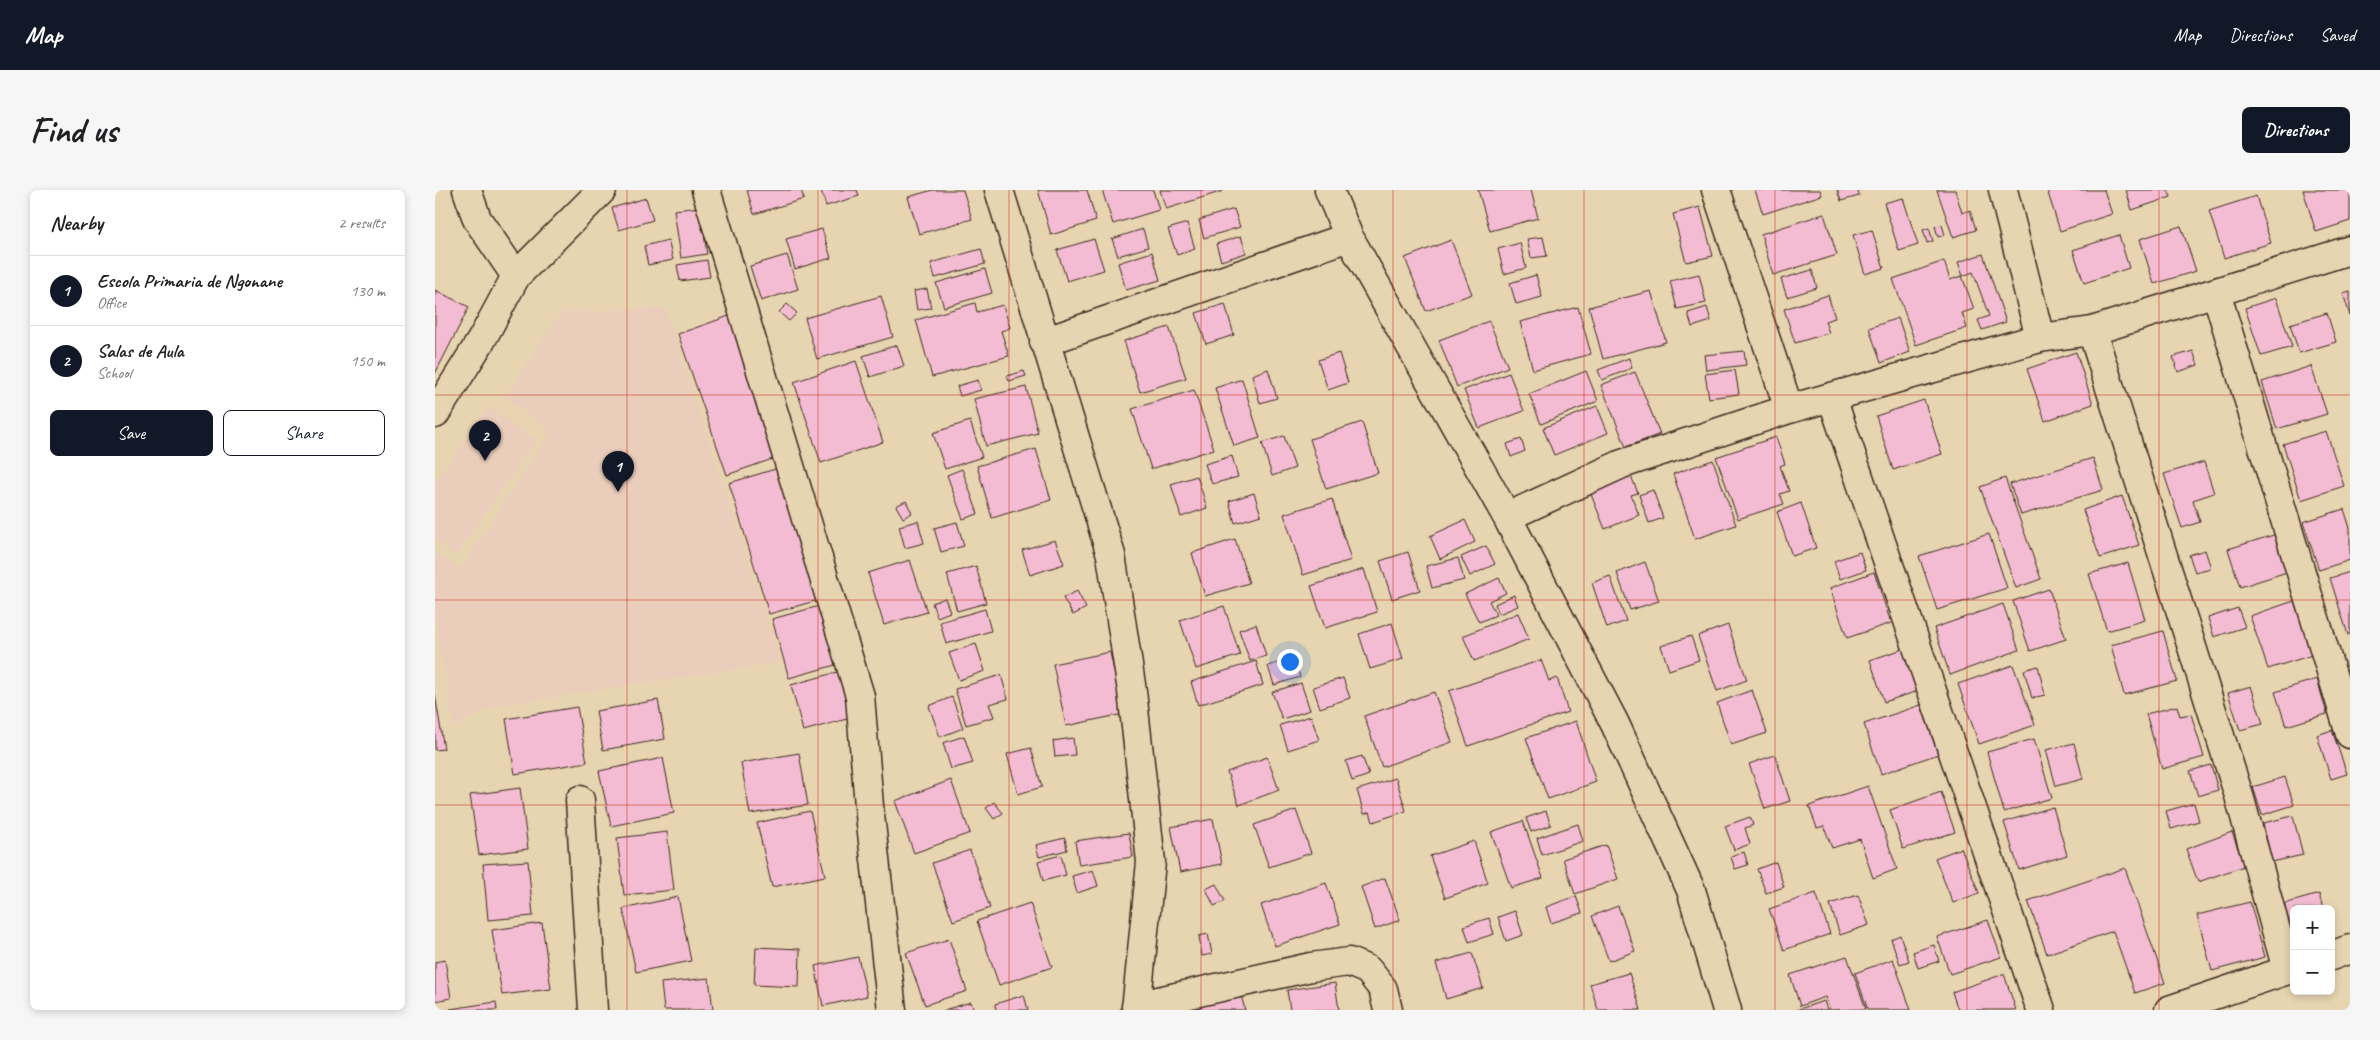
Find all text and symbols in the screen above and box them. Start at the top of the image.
text: Map [25,20,62,50]
text: Map [2174,24,2201,46]
text: Directions [2229,24,2292,46]
text: Saved [2320,24,2355,46]
button: Directions [2242,107,2350,153]
text: Find us [30,108,117,153]
text: Nearby [50,210,103,236]
text: 2 results [338,213,385,233]
text: Escola Primaria de Ngonane [97,269,282,293]
text: 1 [62,281,70,301]
text: 130 m [351,281,385,301]
text: Office [97,293,126,313]
text: Salas de Aula [97,339,184,363]
text: 2 [62,351,70,371]
text: 150 m [351,351,385,371]
text: School [97,363,131,383]
button: Save [50,410,213,456]
button: Share [223,410,385,456]
pin: 2 [469,420,501,461]
pin: 1 [602,451,634,492]
your location [1277,649,1303,675]
map controls [2290,905,2335,995]
button: + [2290,905,2335,950]
button: − [2290,950,2335,995]

